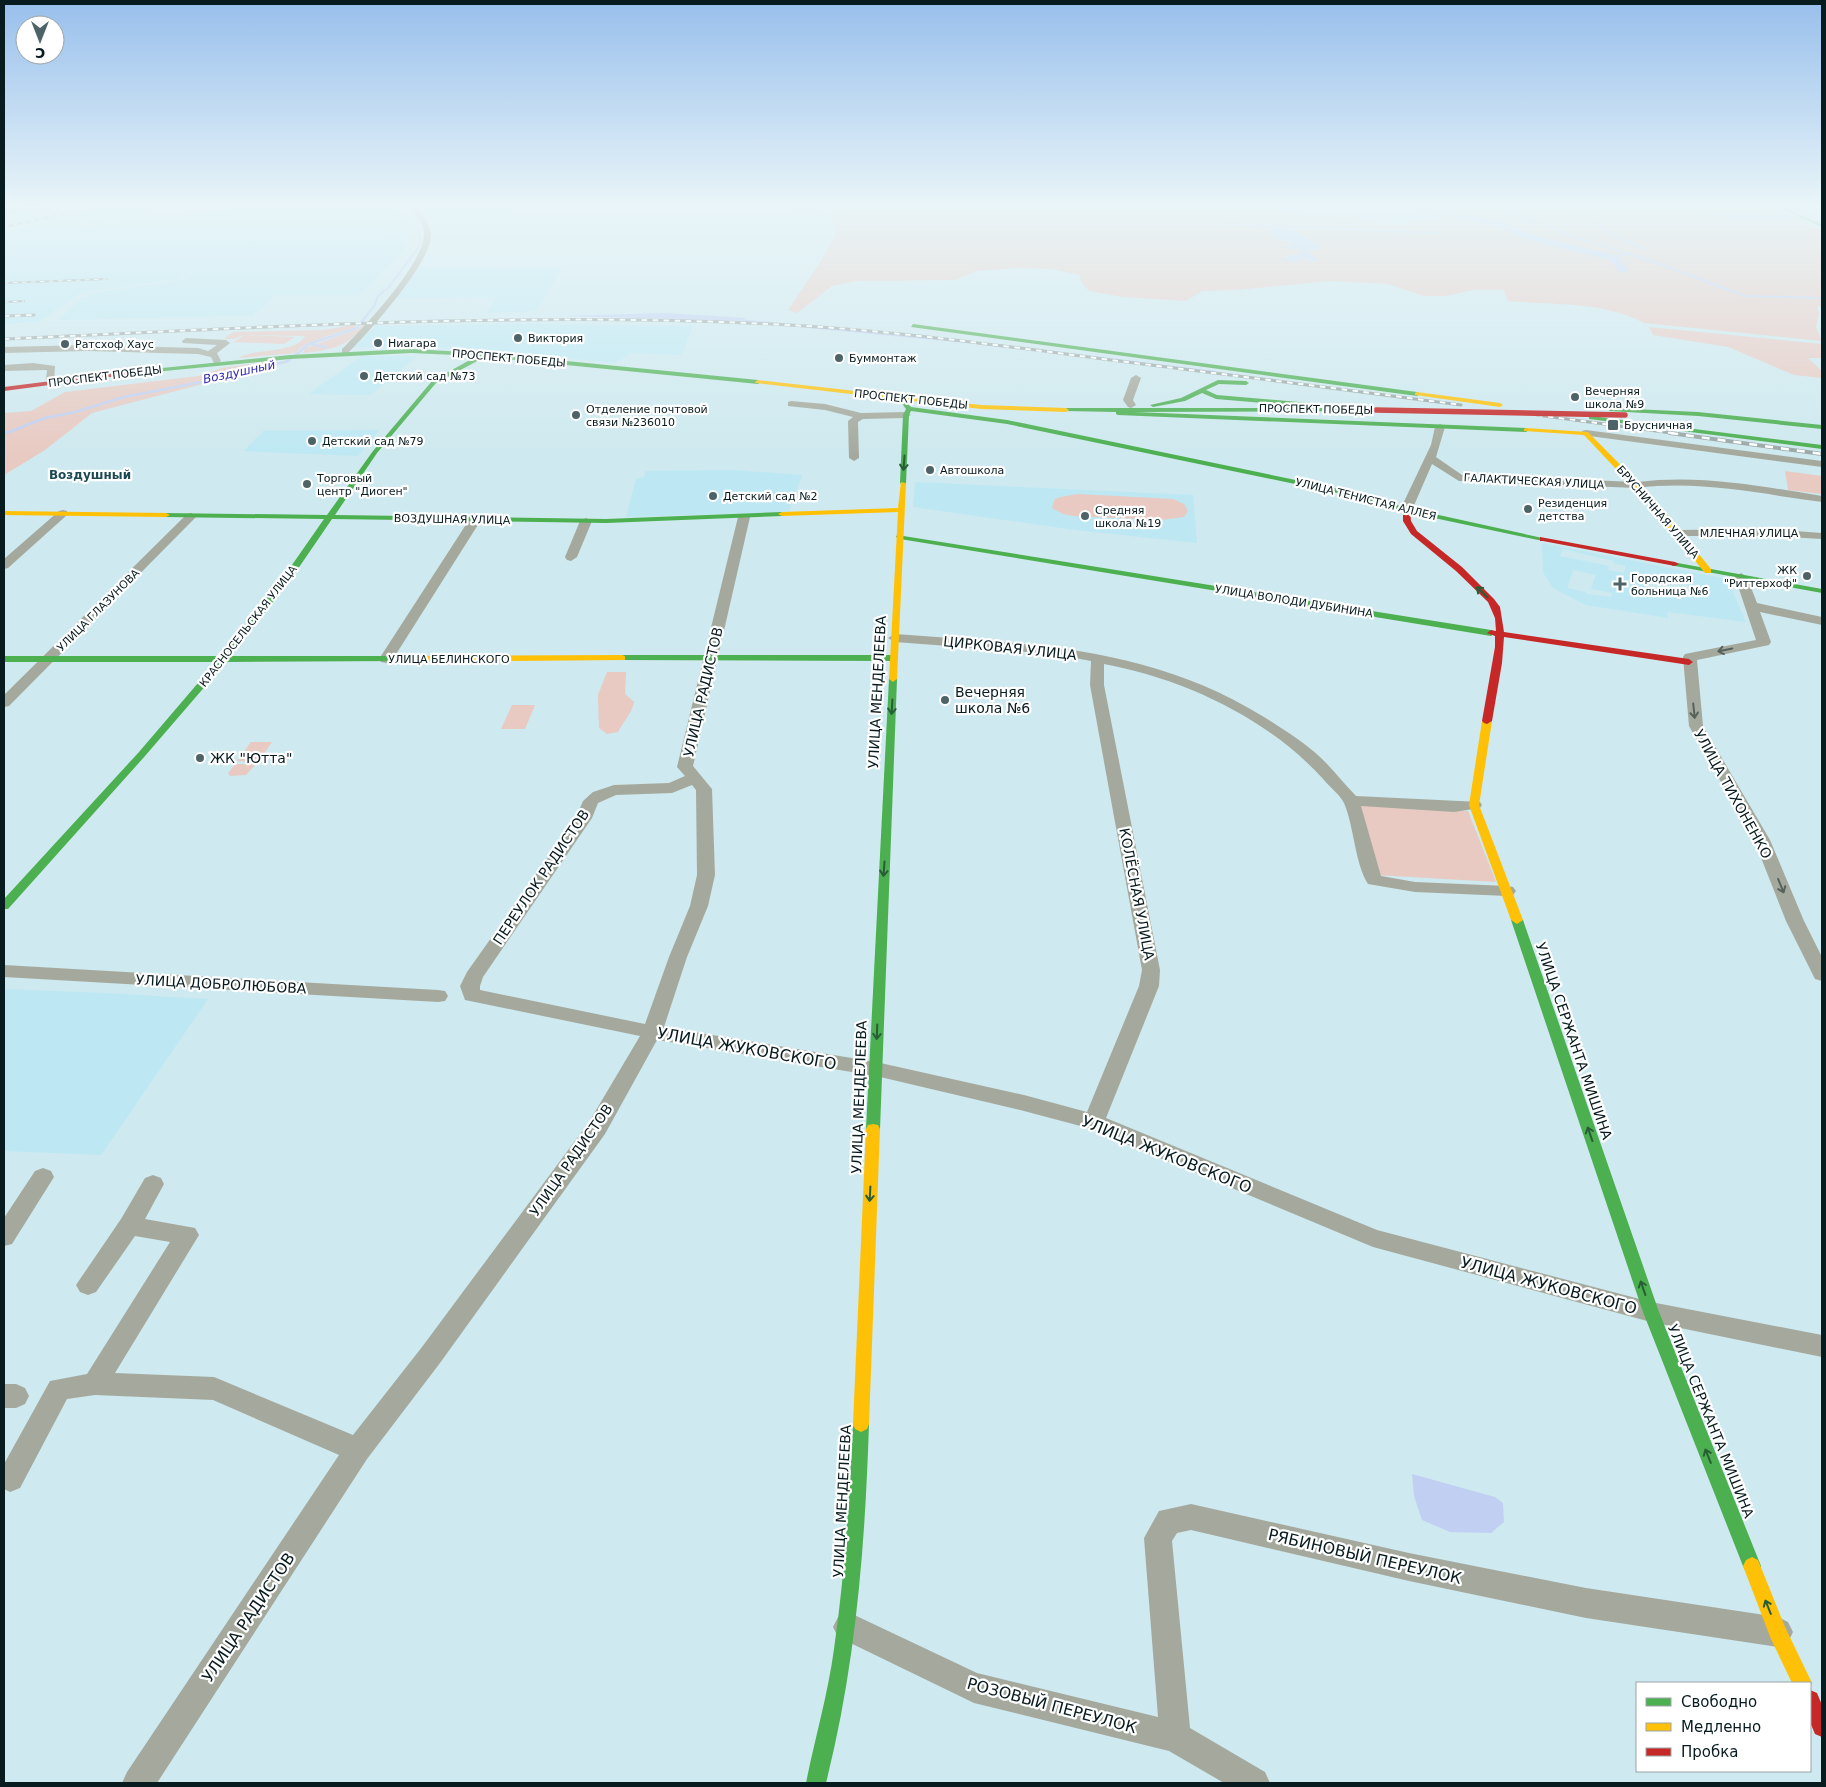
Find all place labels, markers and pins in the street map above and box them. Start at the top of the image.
marker: Виктория [512,332,524,344]
place label: Виктория [528,332,583,345]
marker: Ниагара [372,337,384,349]
place label: Ниагара [388,337,436,350]
marker: Ратсхоф Хаус [59,338,71,350]
place label: Ратсхоф Хаус [75,338,154,351]
marker: Буммонтаж [833,352,845,364]
place label: Буммонтаж [849,352,917,365]
marker: Детский сад №73 [358,370,370,382]
place label: Детский сад №73 [374,370,476,383]
place label: Вечерняя школа №9 [1585,385,1644,411]
marker: Вечерняя школа №9 [1569,391,1581,403]
place label: Отделение почтовой связи №236010 [586,403,708,429]
marker: Отделение почтовой связи №236010 [570,409,582,421]
marker: Брусничная [1606,418,1620,432]
place label: Брусничная [1624,419,1692,432]
marker: Детский сад №79 [306,435,318,447]
place label: Детский сад №79 [322,435,424,448]
marker: Автошкола [924,464,936,476]
place label: Автошкола [940,464,1004,477]
place label: Торговый центр "Диоген" [316,472,408,498]
marker: Торговый центр "Диоген" [301,478,313,490]
marker: Детский сад №2 [707,490,719,502]
place label: Детский сад №2 [723,490,818,503]
place label: Резиденция детства [1538,497,1607,523]
marker: Резиденция детства [1522,503,1534,515]
place label: Средняя школа №19 [1095,504,1161,530]
marker: Средняя школа №19 [1079,510,1091,522]
place label: ЖК "Риттерхоф" [1724,564,1797,590]
marker: ЖК "Риттерхоф" [1801,570,1813,582]
place label: Городская больница №6 [1631,572,1709,598]
marker: Городская больница №6 [1613,577,1627,591]
place label: Вечерняя школа №6 [955,684,1030,716]
marker: Вечерняя школа №6 [939,694,951,706]
place label: ЖК "Ютта" [210,750,292,766]
marker: ЖК "Ютта" [194,752,206,764]

